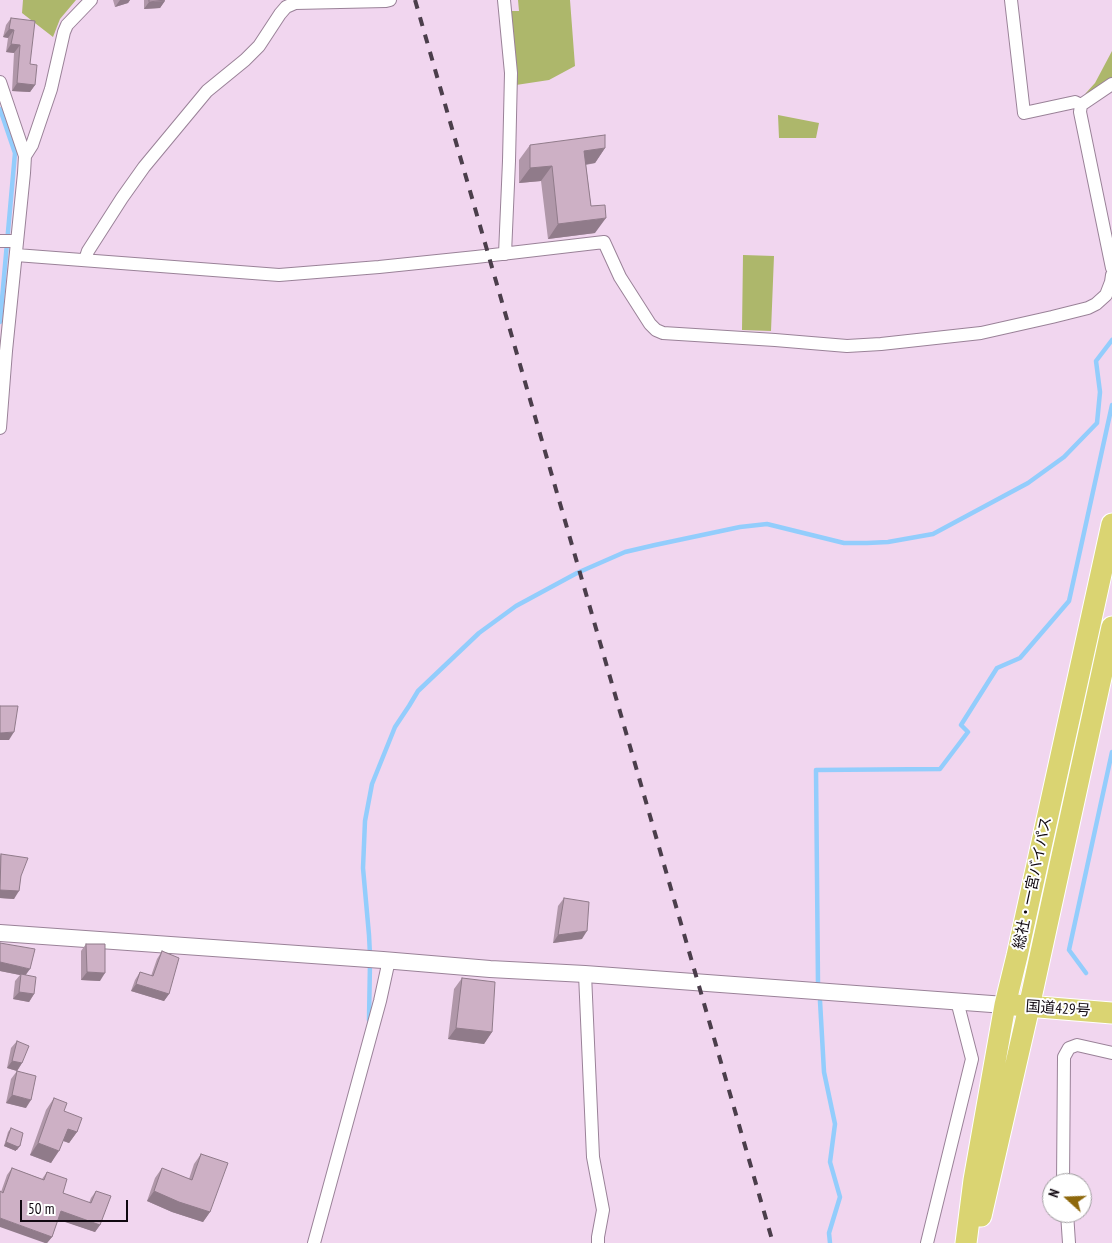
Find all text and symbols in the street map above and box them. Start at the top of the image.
street label: 総社・一宮バイパス [1010,815,1056,951]
street label: 国道429号 [1025,998,1091,1020]
north arrow [1042,1173,1092,1223]
text: N [1044,1187,1064,1200]
scale bar [22,1190,130,1222]
text: 50 m [28,1199,54,1218]

